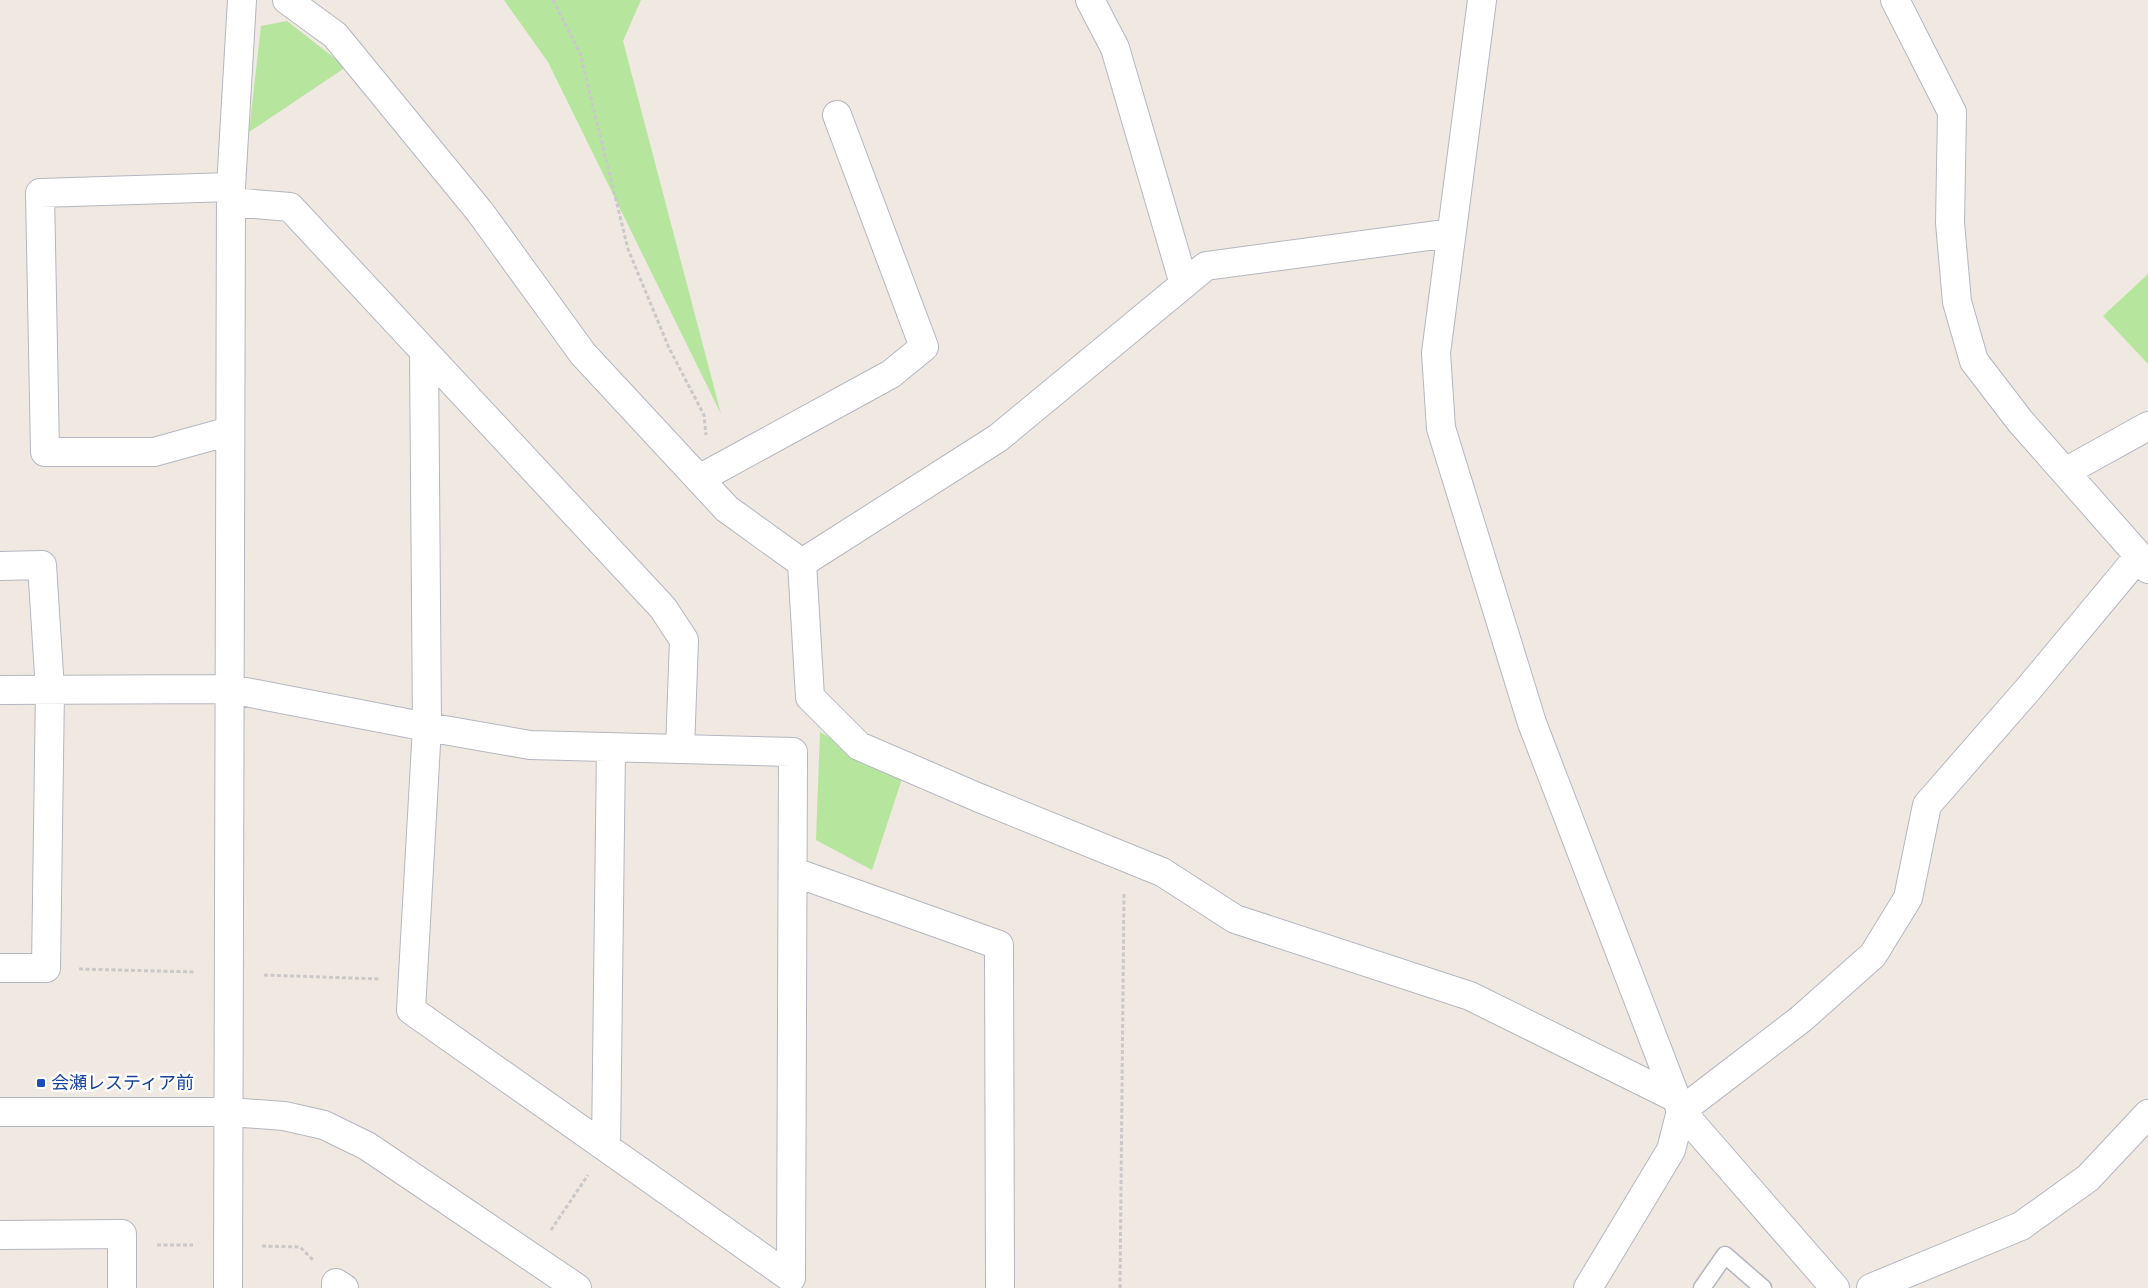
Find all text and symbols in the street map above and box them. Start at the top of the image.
place label: 会瀬レスティア前 [51,1071,194,1093]
marker: 会瀬レスティア前 [35,1077,47,1089]

